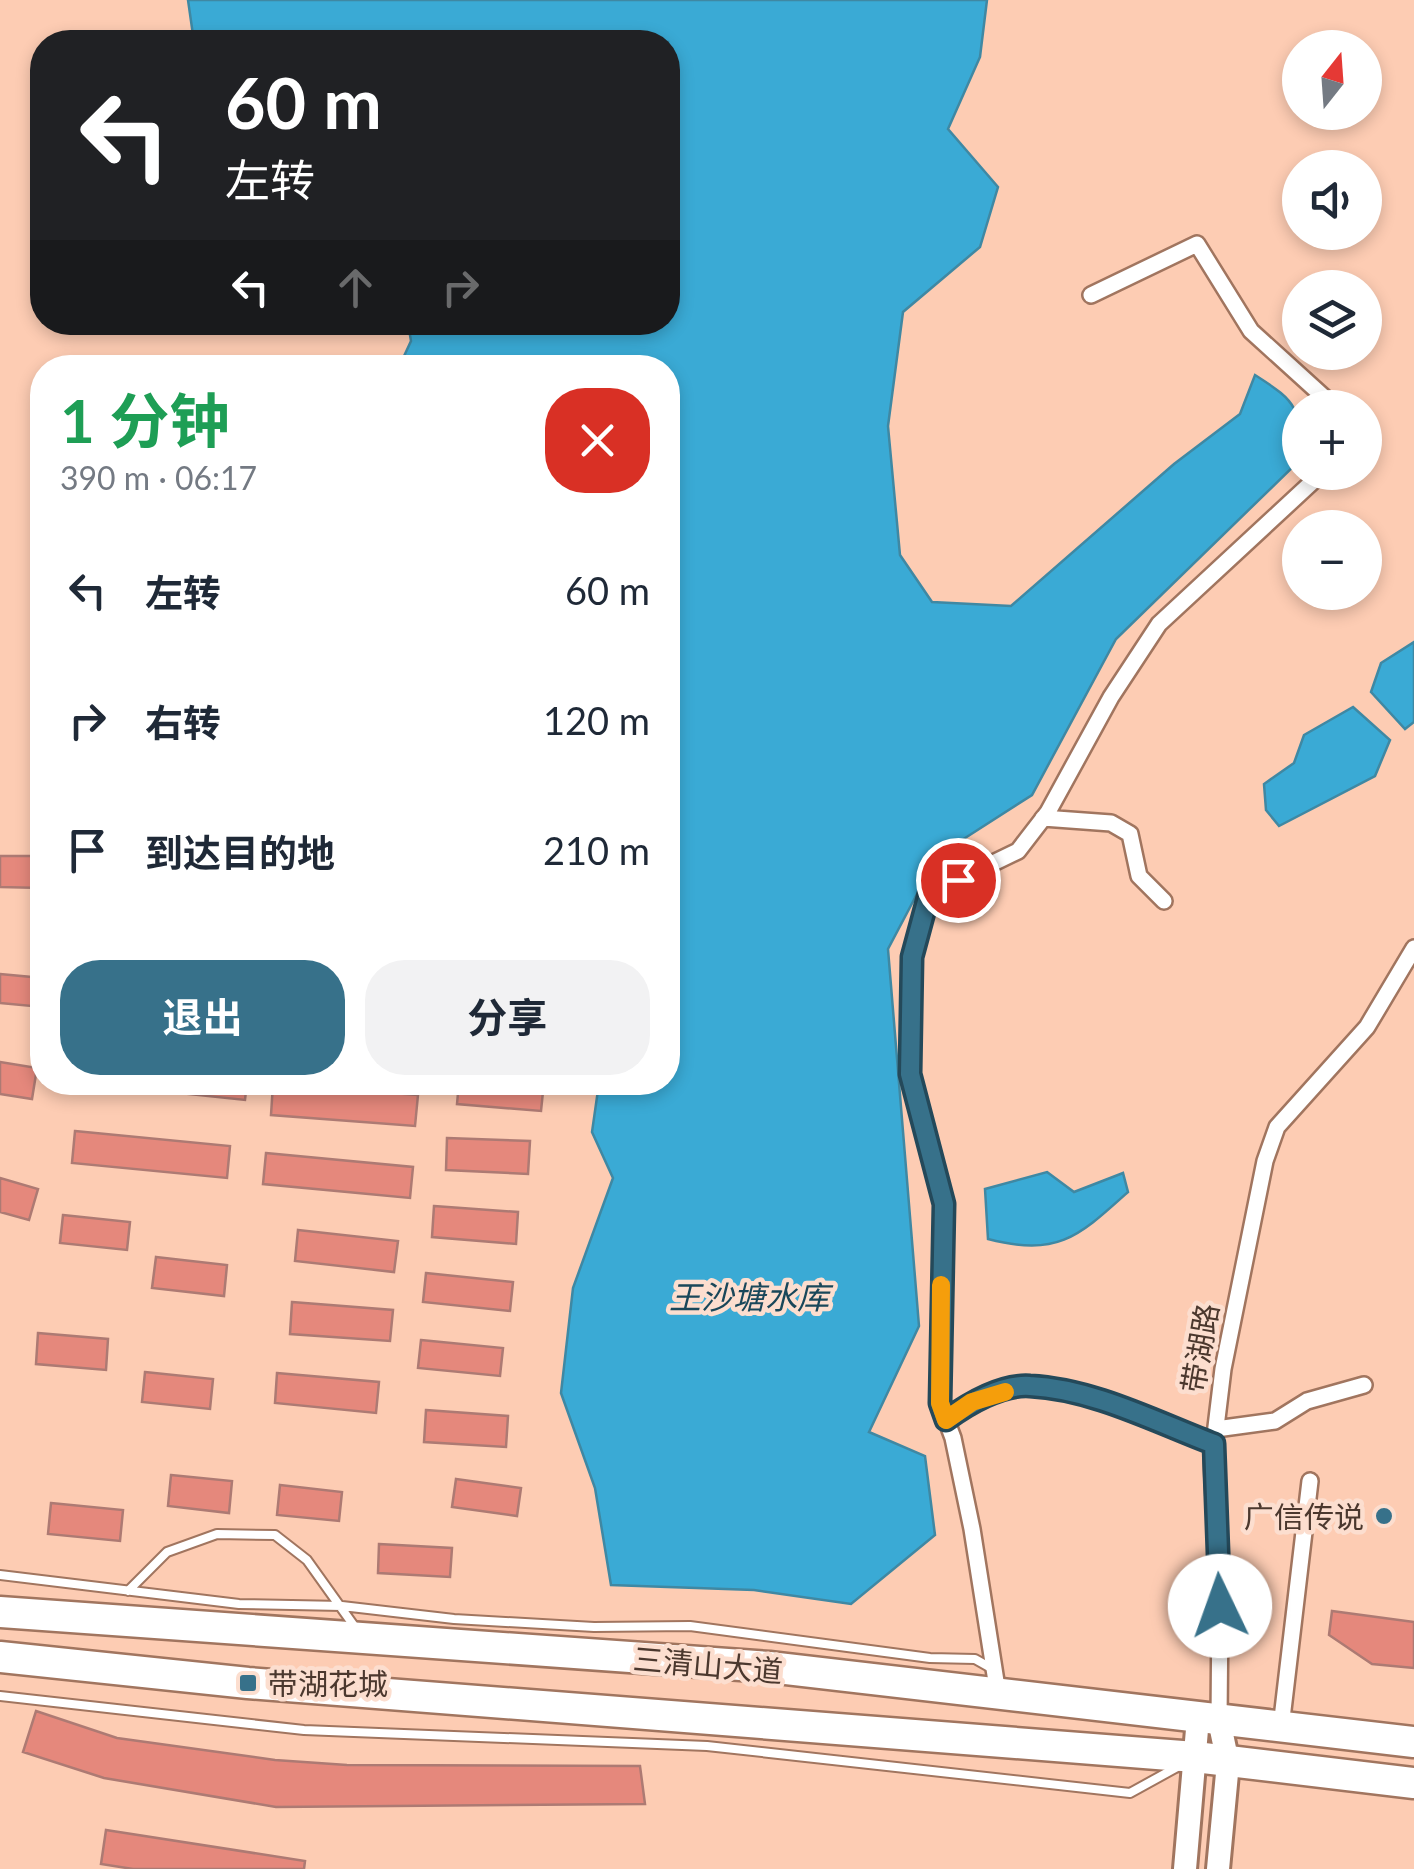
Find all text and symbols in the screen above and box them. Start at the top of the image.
north arrow [1282,30,1382,130]
map controls [1282,30,1382,610]
text: 60 m [225,60,382,144]
icon: left [60,70,190,200]
button: sound [1282,150,1382,250]
text: 左转 [225,153,315,207]
icon: left [223,260,278,315]
icon: ahead [328,260,383,315]
icon: right [433,260,488,315]
button: layers [1282,270,1382,370]
text: 1 分钟 [60,384,229,456]
button: close [545,388,650,493]
button: + [1282,390,1382,490]
text: 390 m · 06:17 [60,458,257,497]
button: − [1282,510,1382,610]
icon: left [60,563,115,618]
text: 60 m [565,567,650,613]
text: 左转 [145,569,221,615]
icon: right [60,693,115,748]
text: 120 m [543,697,650,743]
text: 右转 [145,699,221,745]
icon: arrive [60,823,115,878]
text: 210 m [543,827,650,873]
text: 到达目的地 [145,829,335,875]
pin [916,838,1001,923]
icon: arrive [931,853,986,908]
button: 退出 [60,960,345,1075]
button: 分享 [365,960,650,1075]
water label: 王沙塘水库 [669,1277,834,1316]
street label: 带湖路 [1173,1301,1225,1395]
place label: 广信传说 [1244,1498,1364,1534]
marker: 广信传说 [1373,1505,1395,1527]
position arrow [1168,1554,1272,1658]
street label: 三清山大道 [632,1640,784,1688]
place label: 带湖花城 [268,1665,388,1701]
marker: 带湖花城 [237,1672,259,1694]

